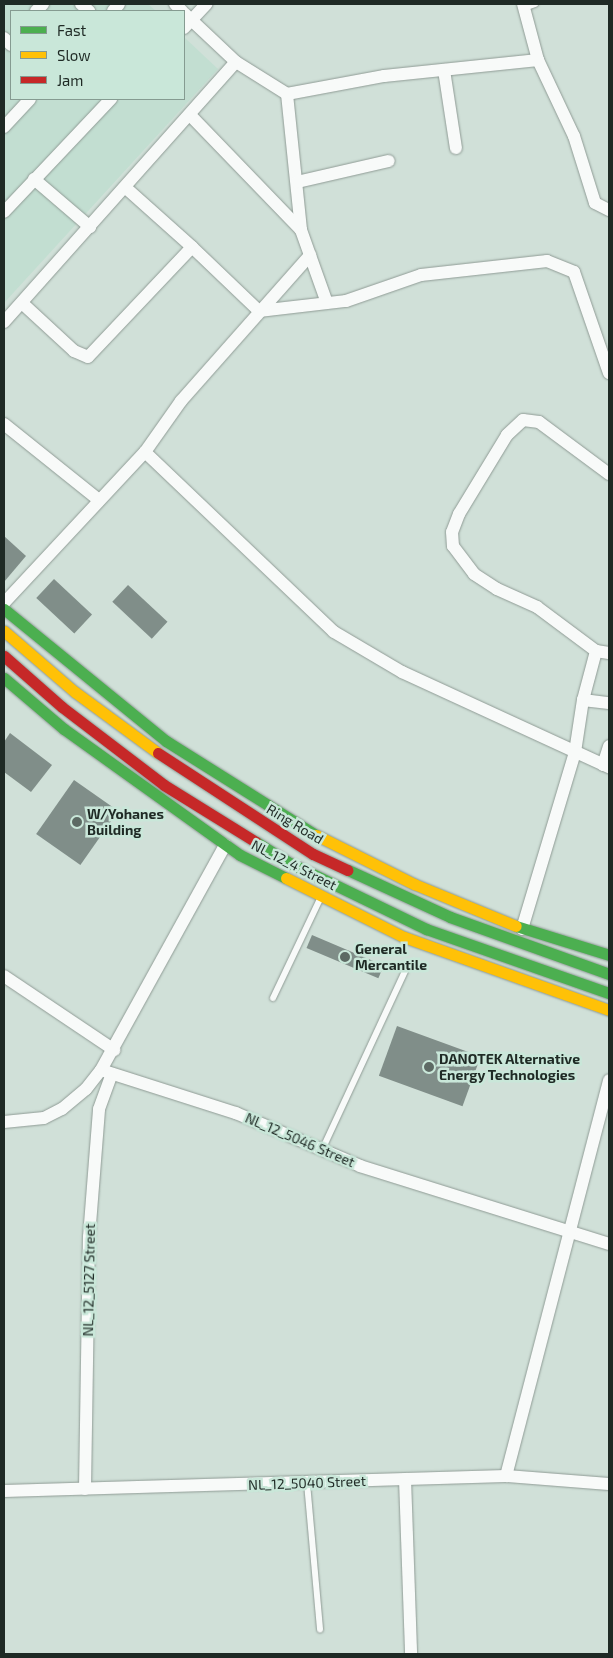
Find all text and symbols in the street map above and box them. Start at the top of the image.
legend [10,10,185,100]
text: Fast [57,21,86,39]
text: Slow [57,46,91,64]
text: Jam [57,71,83,89]
street label: Ring Road [263,800,327,848]
place label: W/Yohanes Building [87,806,164,839]
marker: W/Yohanes Building [71,816,83,828]
street label: NL_12_4 Street [249,836,339,894]
place label: General Mercantile [355,941,427,974]
marker: General Mercantile [339,951,351,963]
place label: DANOTEK Alternative Energy Technologies [439,1051,581,1084]
marker: DANOTEK Alternative Energy Technologies [423,1061,435,1073]
street label: NL_12_5046 Street [243,1109,357,1171]
street label: NL_12_5127 Street [80,1223,98,1337]
street label: NL_12_5040 Street [248,1473,366,1493]

